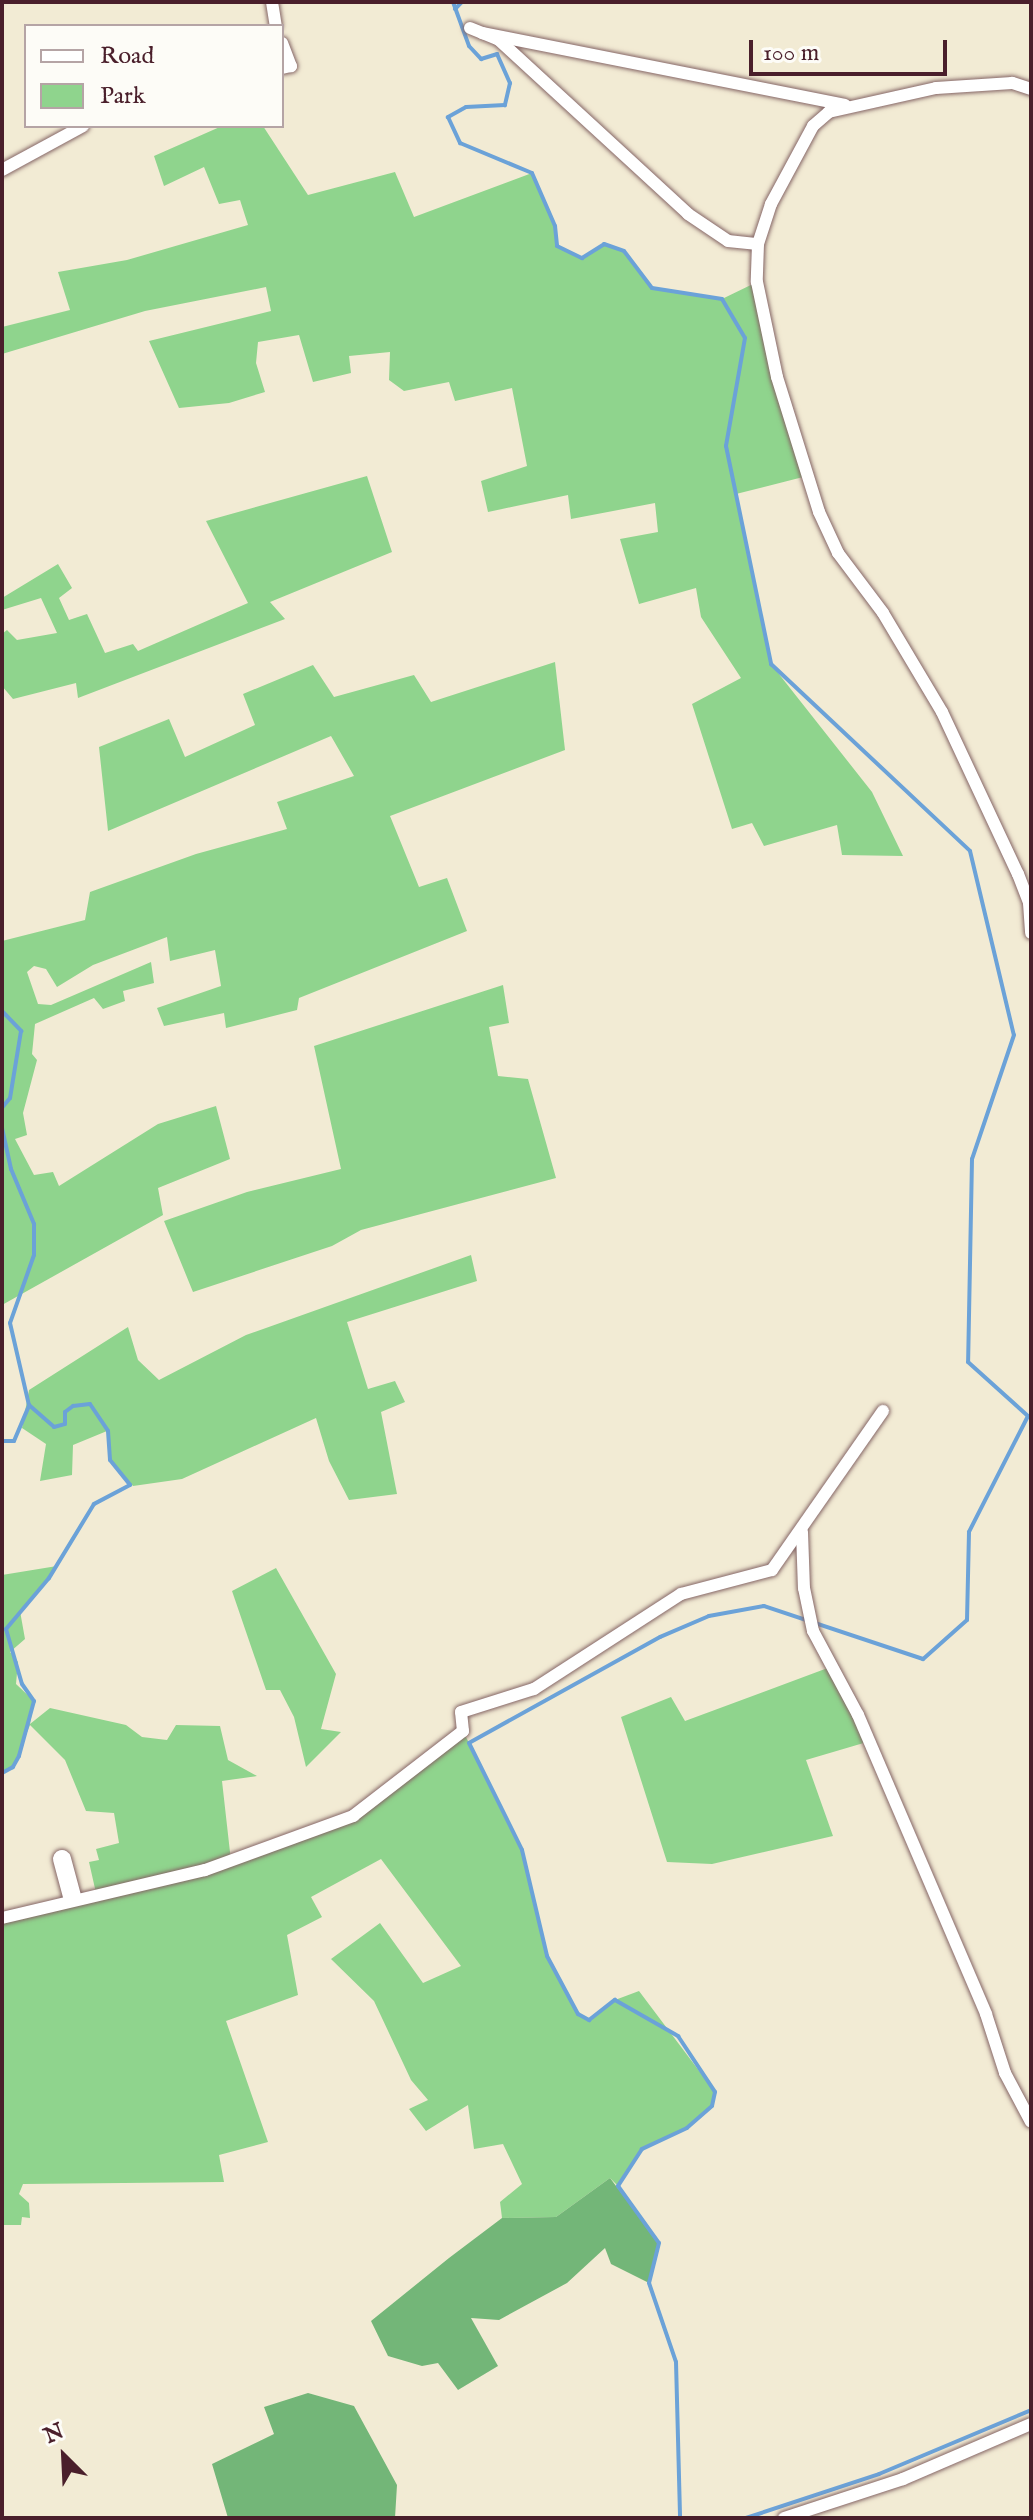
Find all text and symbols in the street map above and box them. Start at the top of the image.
legend [24,24,284,128]
scale bar [753,24,951,74]
text: 100 m [763,38,819,69]
text: Road [100,41,154,72]
text: Park [100,81,146,112]
north arrow [24,2416,104,2496]
text: N [40,2417,69,2451]

